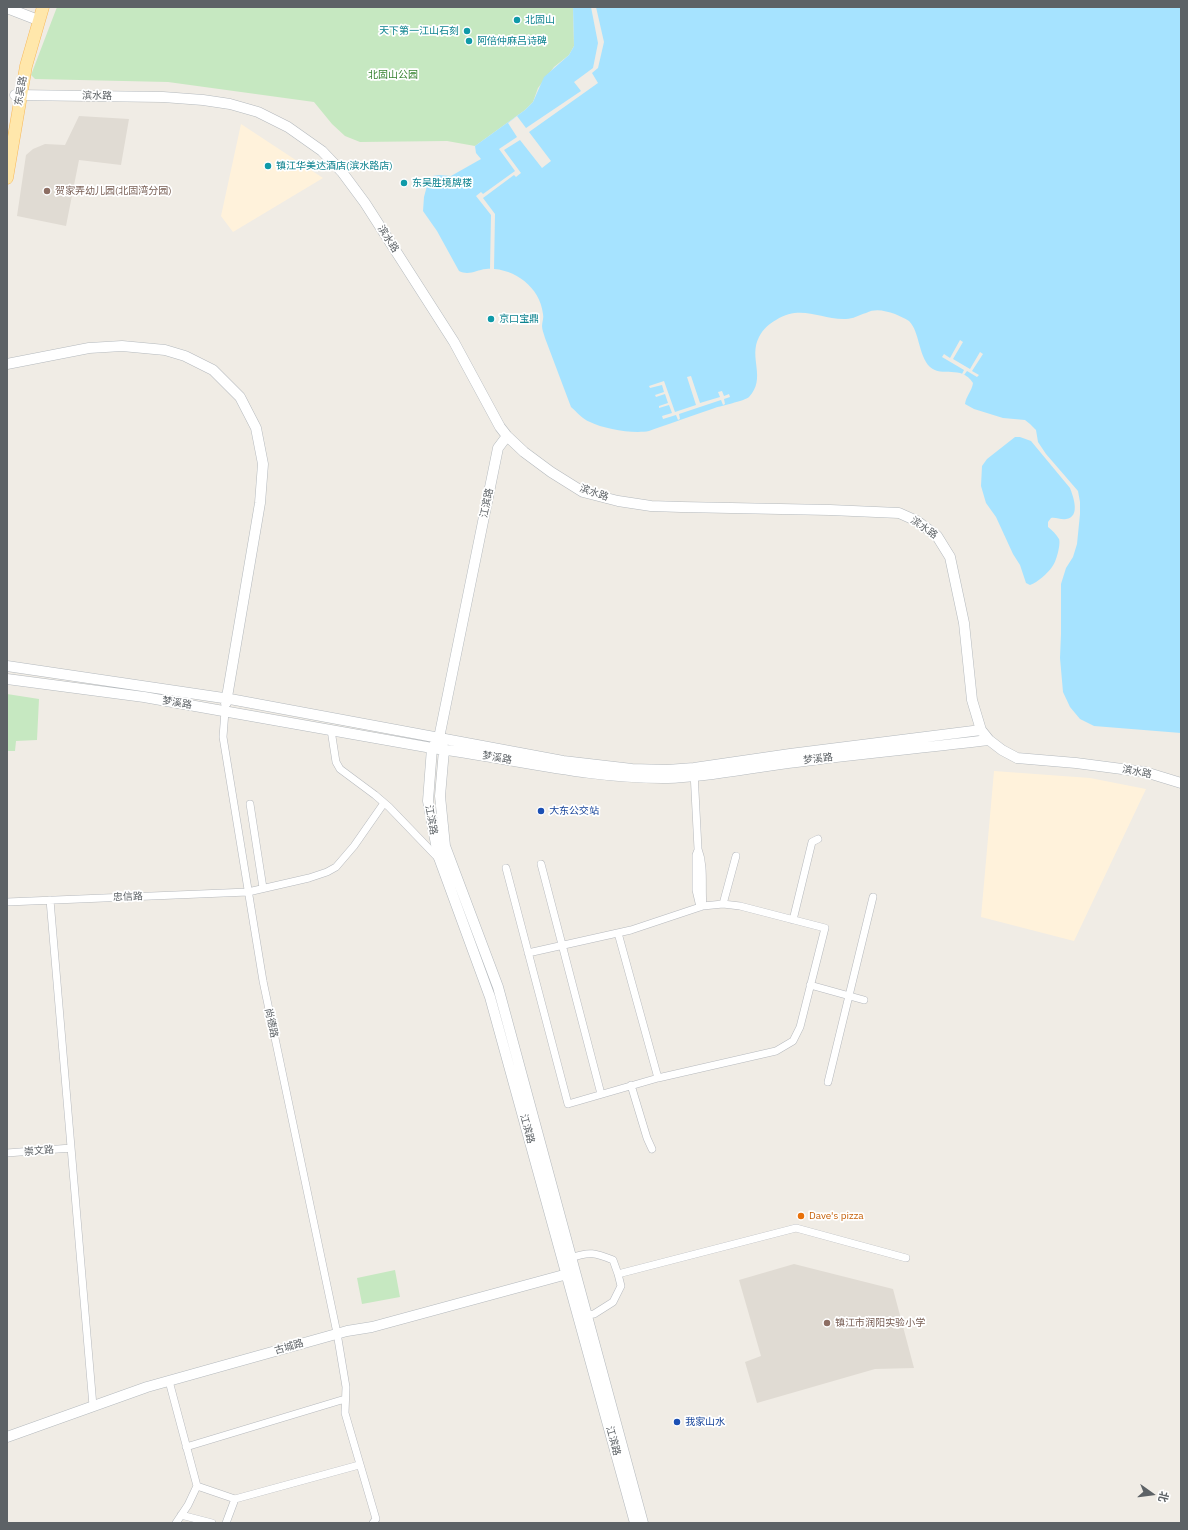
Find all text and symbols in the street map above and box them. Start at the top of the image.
place label: 北固山 [525,14,555,26]
marker: 北固山 [512,15,522,25]
place label: 天下第一江山石刻 [379,25,459,37]
marker: 天下第一江山石刻 [462,26,472,36]
place label: 阿倍仲麻吕诗碑 [477,35,547,47]
marker: 阿倍仲麻吕诗碑 [464,36,474,46]
park label: 北固山公园 [368,69,418,81]
street label: 东吴路 [12,75,30,107]
street label: 滨水路 [82,90,112,102]
place label: 镇江华美达酒店(滨水路店) [276,160,393,172]
marker: 镇江华美达酒店(滨水路店) [263,161,273,171]
place label: 东吴胜境牌楼 [412,177,472,189]
marker: 东吴胜境牌楼 [399,178,409,188]
place label: 贺家弄幼儿园(北固湾分园) [55,185,172,197]
marker: 贺家弄幼儿园(北固湾分园) [42,186,52,196]
street label: 滨水路 [375,223,401,255]
place label: 京口宝鼎 [499,313,539,325]
marker: 京口宝鼎 [486,314,496,324]
street label: 滨水路 [578,482,610,504]
street label: 江滨路 [478,487,496,519]
street label: 滨水路 [908,514,940,542]
street label: 梦溪路 [161,695,193,711]
street label: 梦溪路 [481,749,513,767]
street label: 梦溪路 [802,751,834,767]
street label: 滨水路 [1121,763,1153,781]
street label: 江滨路 [422,804,440,836]
place label: 大东公交站 [549,805,599,817]
marker: 大东公交站 [536,806,546,816]
street label: 忠信路 [113,890,143,904]
street label: 尚德路 [262,1007,280,1039]
street label: 江滨路 [517,1113,537,1145]
street label: 崇文路 [24,1144,54,1158]
place label: Dave's pizza [809,1210,864,1222]
marker: Dave's pizza [796,1211,806,1221]
place label: 镇江市润阳实验小学 [835,1317,925,1329]
marker: 镇江市润阳实验小学 [822,1318,832,1328]
street label: 古城路 [273,1337,305,1357]
place label: 我家山水 [685,1416,725,1428]
marker: 我家山水 [672,1417,682,1427]
street label: 江滨路 [603,1425,623,1457]
north arrow [1132,1474,1172,1514]
text: 北 [1156,1490,1172,1504]

